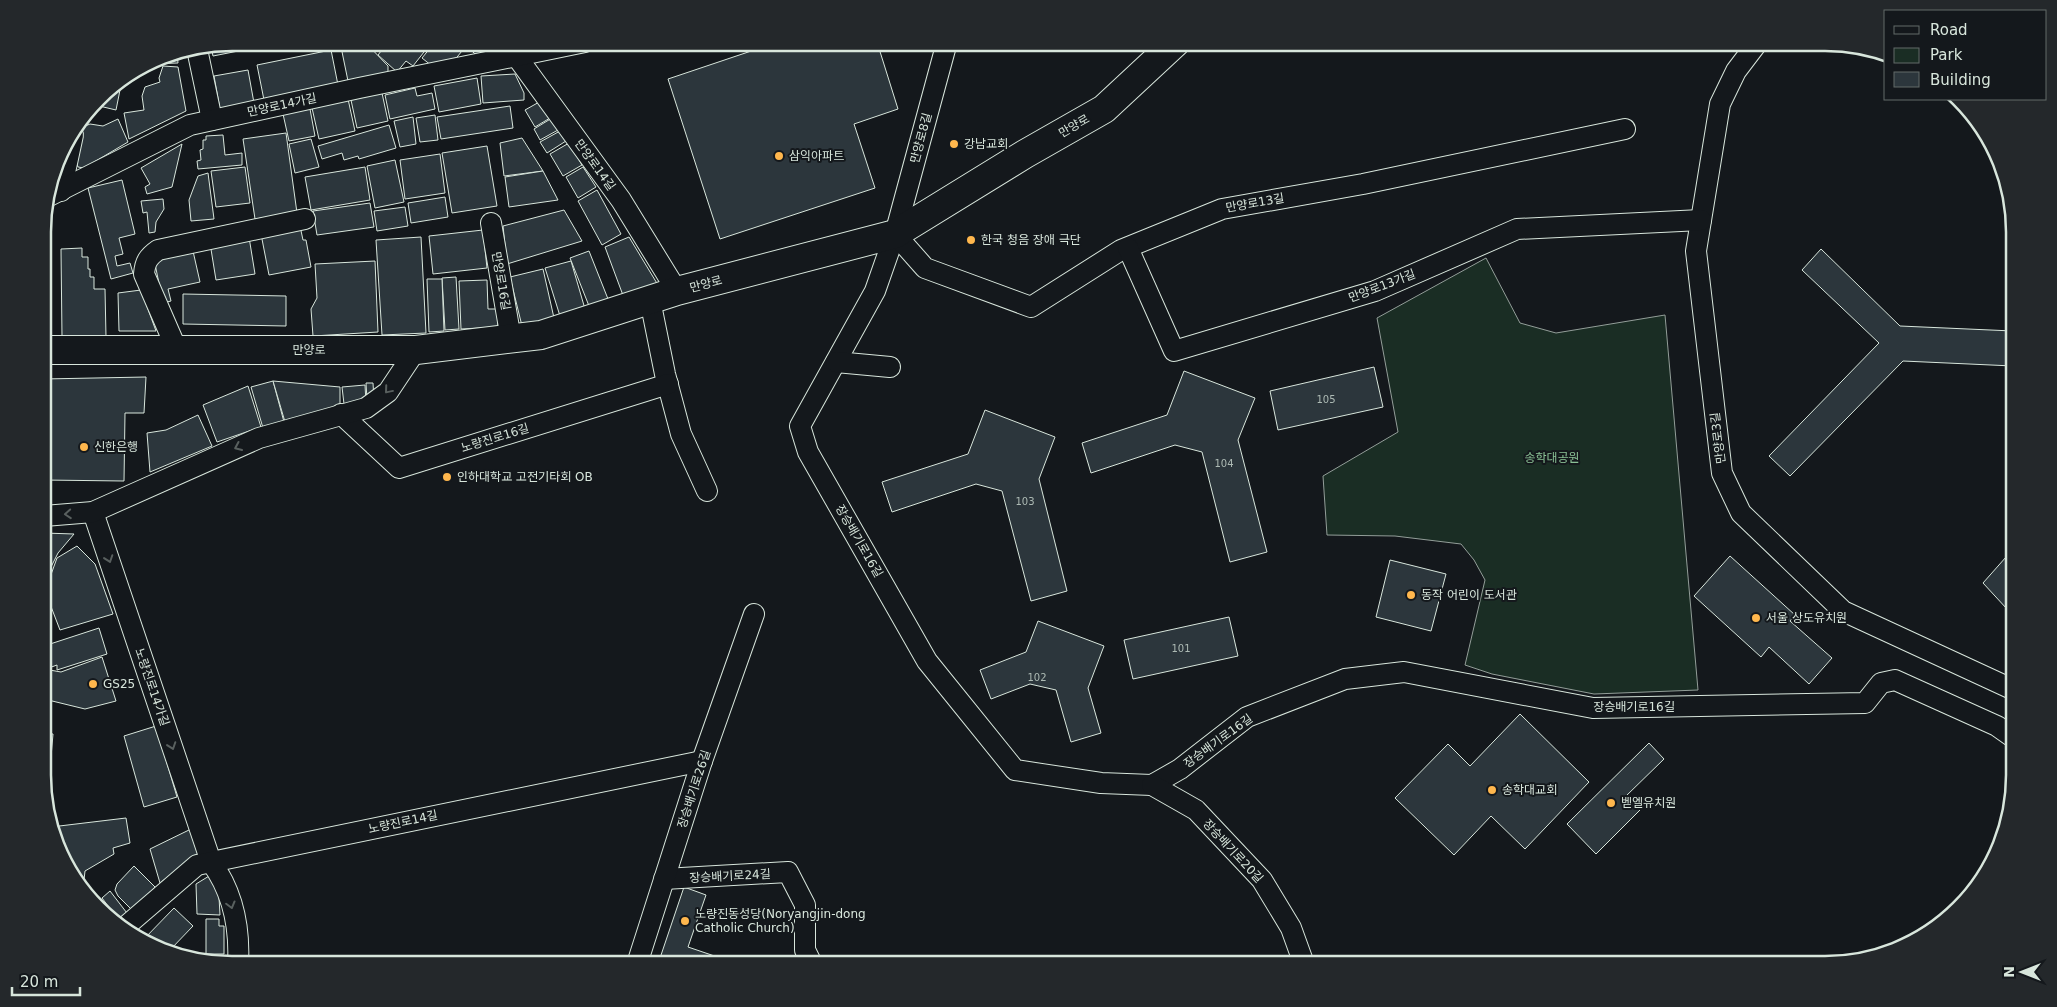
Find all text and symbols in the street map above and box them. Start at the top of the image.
legend [1884,10,2047,100]
text: Road [1930,21,1968,39]
text: Park [1930,46,1963,64]
text: Building [1930,71,1991,89]
street label: 만양로14가길 [246,91,318,119]
street label: 만양로8길 [908,111,934,165]
street label: 만양로 [1056,112,1092,140]
street label: 만양로14길 [572,137,618,193]
place label: 강남교회 [964,137,1008,151]
marker: 강남교회 [948,138,960,150]
place label: 삼익아파트 [789,149,844,163]
marker: 삼익아파트 [773,150,785,162]
street label: 만양로13길 [1225,191,1285,215]
place label: 한국 청음 장애 극단 [981,233,1081,247]
marker: 한국 청음 장애 극단 [965,234,977,246]
street label: 만양로16길 [489,251,513,311]
street label: 만양로13가길 [1347,267,1417,305]
street label: 만양로 [688,273,724,295]
street label: 만양로 [292,343,326,357]
one-way arrow [384,384,393,393]
house number: 105 [1316,394,1336,405]
street label: 만양로3길 [1708,411,1728,465]
street label: 노량진로16길 [459,421,531,455]
place label: 신한은행 [94,440,138,454]
marker: 신한은행 [78,441,90,453]
one-way arrow [235,441,244,451]
park label: 송학대공원 [1524,451,1580,465]
house number: 104 [1214,458,1234,469]
place label: 인하대학교 고전기타회 OB [457,470,593,484]
marker: 인하대학교 고전기타회 OB [441,471,453,483]
house number: 103 [1015,496,1035,507]
street label: 장승배기로16길 [833,502,885,580]
one-way arrow [64,509,72,520]
one-way arrow [103,554,113,562]
place label: 동작 어린이 도서관 [1421,588,1517,602]
marker: 동작 어린이 도서관 [1405,589,1417,601]
place label: 서울 상도유치원 [1766,611,1847,625]
marker: 서울 상도유치원 [1750,612,1762,624]
house number: 101 [1171,643,1191,654]
street label: 노량진로14가길 [132,646,172,728]
house number: 102 [1027,672,1047,683]
place label: GS25 [103,677,135,691]
marker: GS25 [87,678,99,690]
street label: 장승배기로16길 [1593,700,1675,714]
street label: 장승배기로16길 [1181,711,1255,771]
one-way arrow [166,741,176,749]
street label: 장승배기로26길 [675,748,713,830]
place label: 송학대교회 [1502,783,1557,797]
marker: 송학대교회 [1486,784,1498,796]
place label: 벧엘유치원 [1621,796,1676,810]
marker: 벧엘유치원 [1605,797,1617,809]
street label: 노량진로14길 [367,808,439,836]
street label: 장승배기로20길 [1200,816,1266,886]
street label: 장승배기로24길 [689,867,771,885]
one-way arrow [225,901,236,910]
place label: 노량진동성당(Noryangjin-dong Catholic Church) [695,907,866,935]
marker: 노량진동성당(Noryangjin-dong Catholic Church) [679,915,691,927]
north arrow [1997,947,2047,997]
scale bar [12,964,80,996]
text: N [2001,966,2017,978]
text: 20 m [20,973,58,991]

